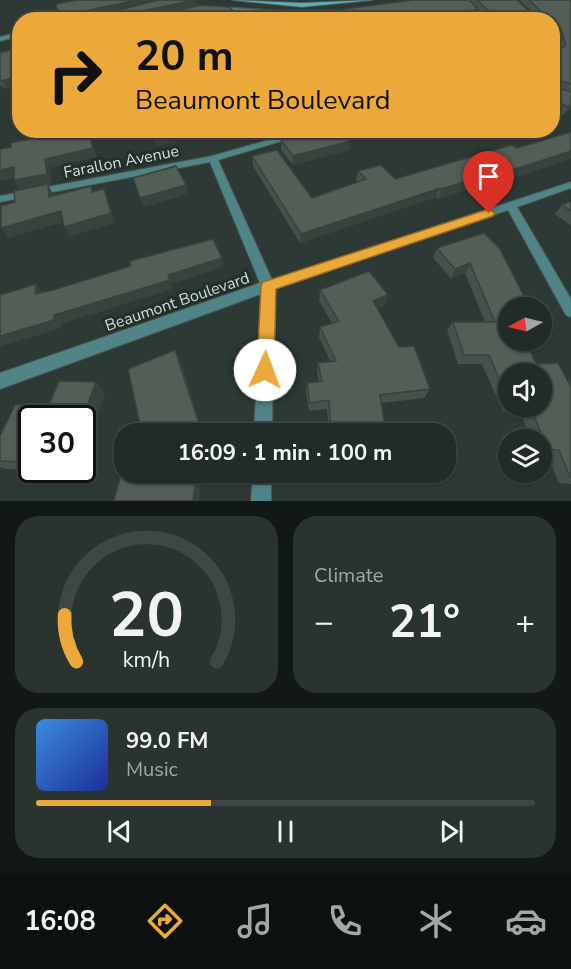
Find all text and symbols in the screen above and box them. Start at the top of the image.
text: 20 m [135,28,234,85]
icon: right [36,36,114,114]
text: Beaumont Boulevard [135,82,391,119]
street label: Farallon Avenue [62,140,181,184]
pin [463,151,514,213]
icon: arrive [472,160,505,193]
street label: Beaumont Boulevard [102,267,253,337]
north arrow [498,297,552,351]
map controls [498,297,552,483]
position arrow [233,338,297,402]
button: sound [498,363,552,417]
speed limit sign: 30 [18,405,96,483]
button: layers [498,429,552,483]
text: 16:09 · 1 min · 100 m [178,438,392,468]
text: Climate [314,562,383,589]
text: 20 [109,573,184,658]
text: 21° [389,592,460,653]
text: − [314,600,334,645]
text: + [515,600,535,645]
text: km/h [123,645,170,675]
text: 99.0 FM [126,726,208,756]
text: Music [126,756,178,783]
icon: previous [103,815,136,848]
icon: pause [269,815,302,848]
icon: next [435,815,468,848]
icon: directions [144,900,186,942]
icon: music [234,900,276,942]
icon: phone [324,900,366,942]
icon: climate [415,900,457,942]
icon: car [505,900,547,942]
text: 16:08 [24,903,96,940]

